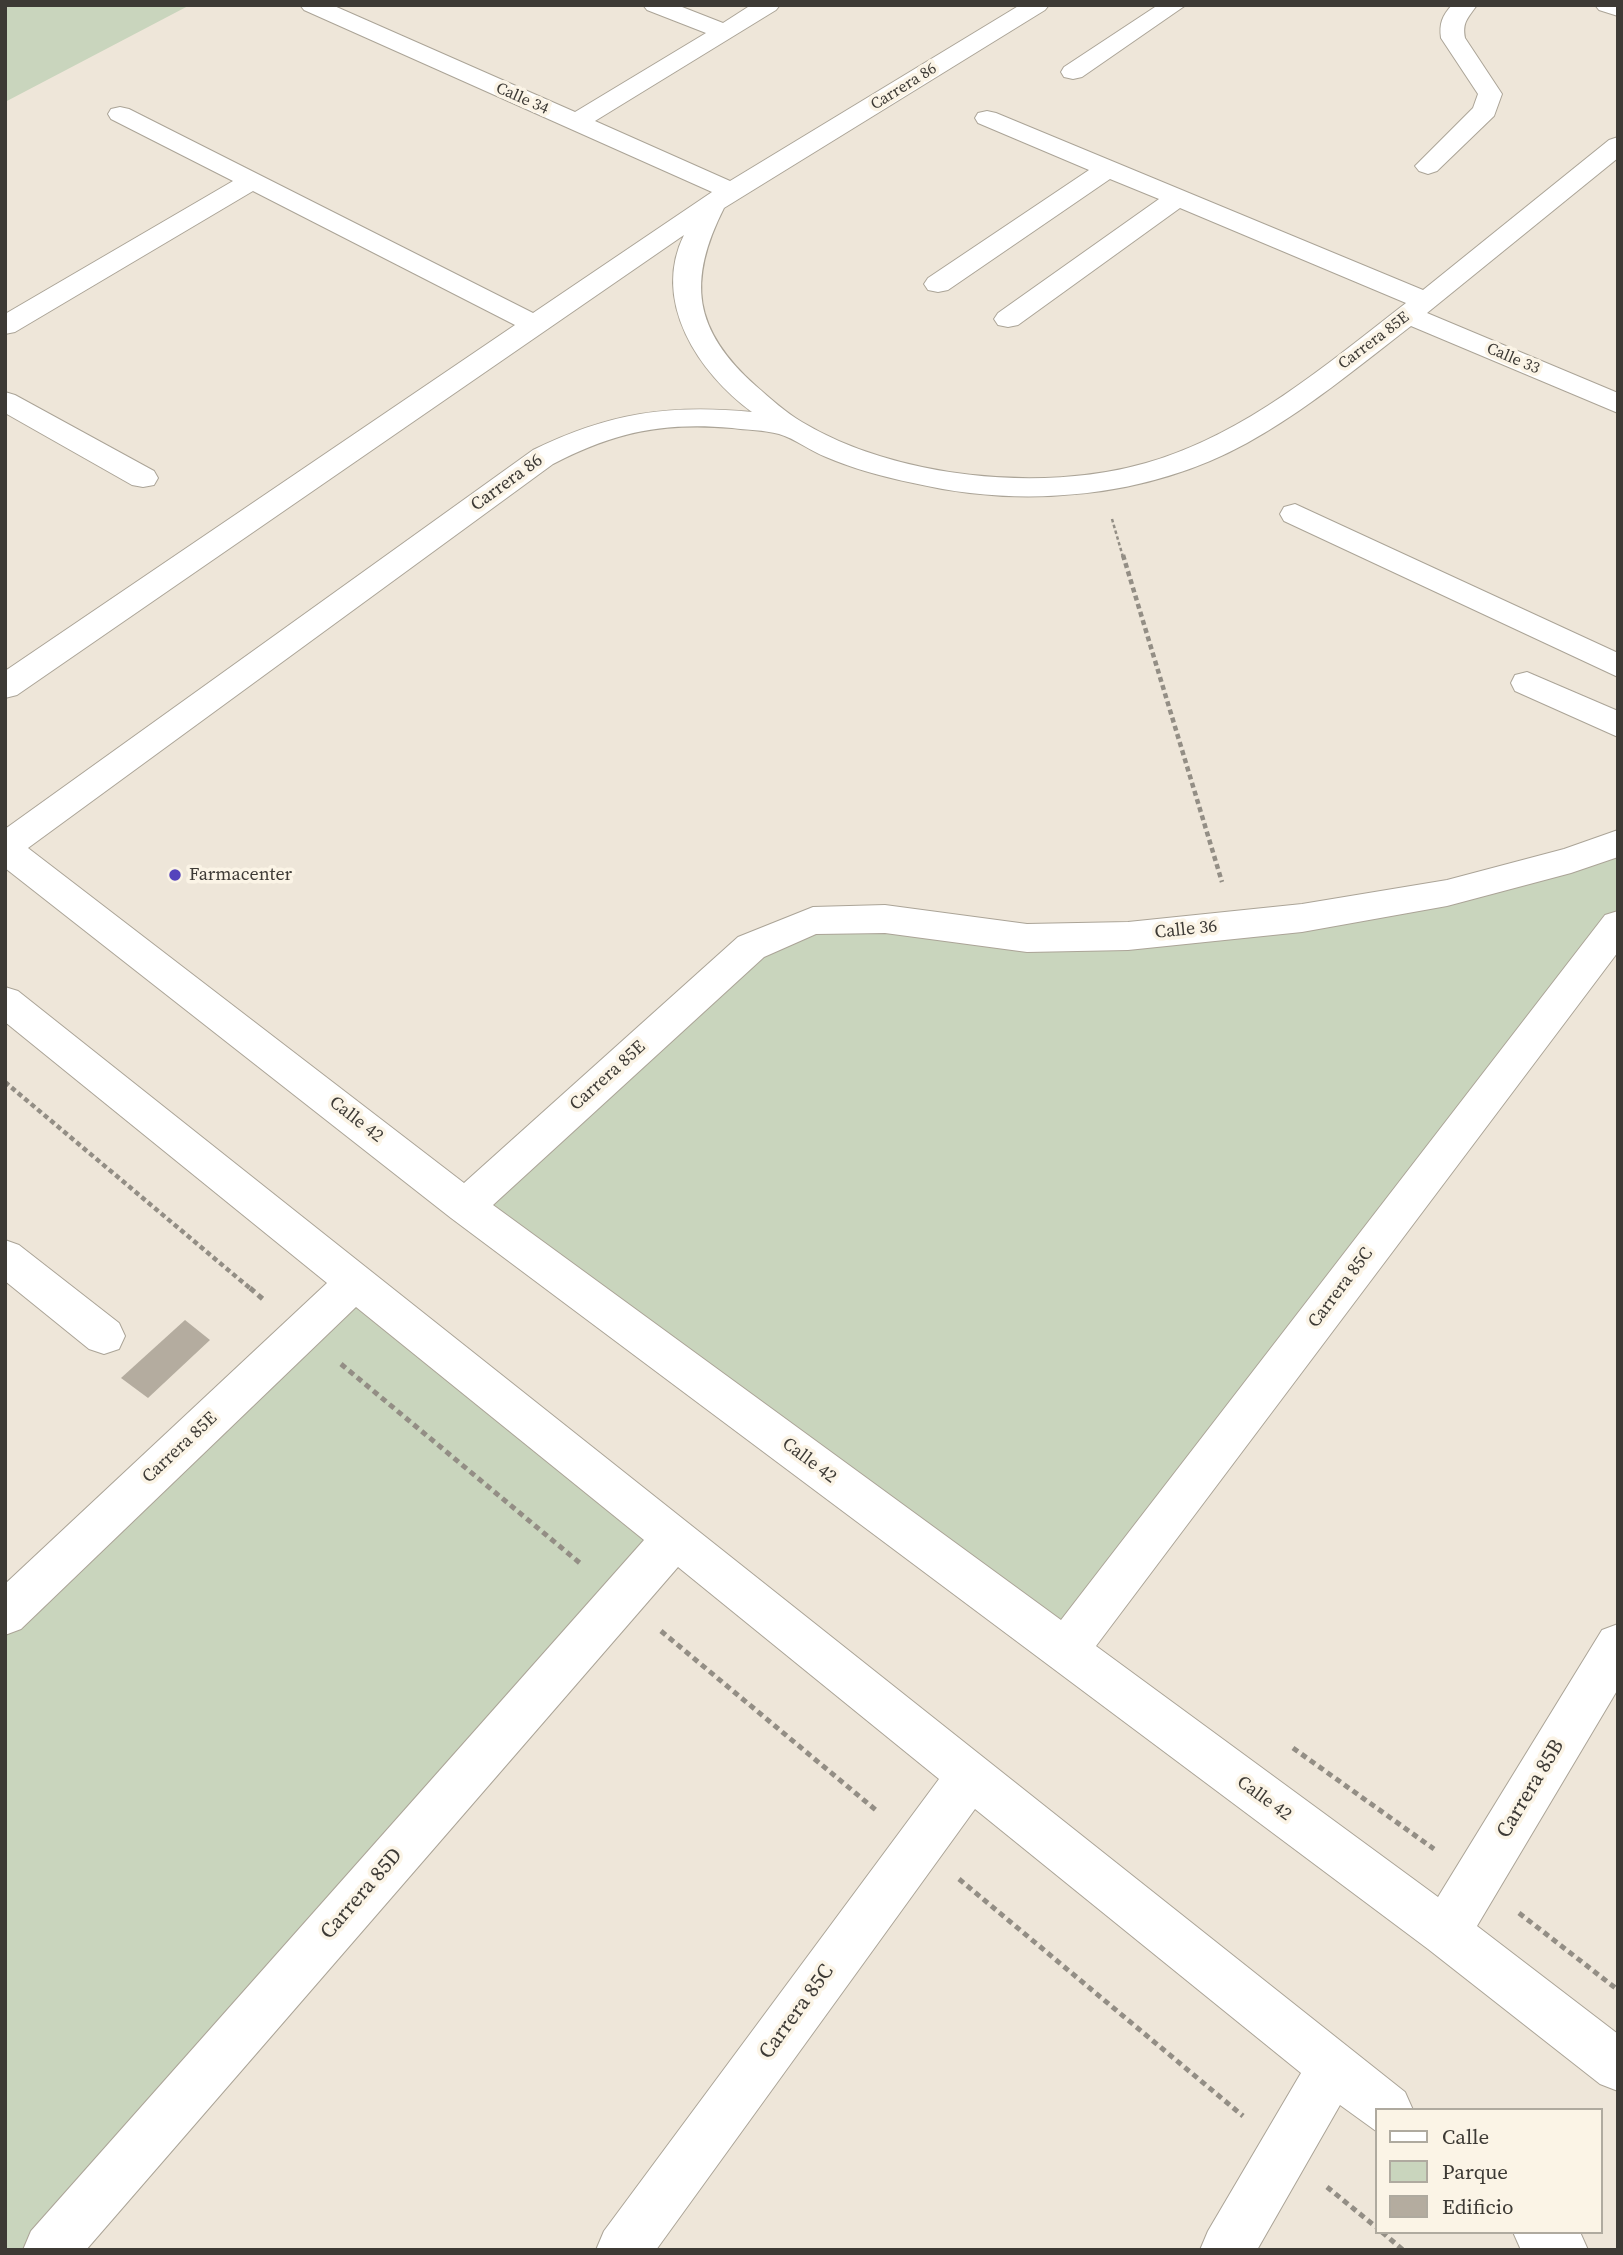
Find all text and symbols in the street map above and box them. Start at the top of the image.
street label: Carrera 86 [867,59,941,115]
street label: Calle 34 [493,79,551,119]
street label: Carrera 85E [1335,308,1413,374]
street label: Calle 33 [1484,339,1542,379]
street label: Carrera 86 [467,450,547,516]
place label: Farmacenter [189,864,292,886]
marker: Farmacenter [167,867,183,883]
street label: Calle 36 [1154,916,1218,944]
street label: Carrera 85E [566,1036,650,1116]
street label: Calle 42 [325,1092,387,1148]
street label: Carrera 85C [1304,1244,1378,1332]
street label: Carrera 85E [138,1408,222,1488]
street label: Calle 42 [777,1434,841,1488]
street label: Carrera 85B [1492,1735,1570,1843]
street label: Calle 42 [1232,1772,1296,1826]
street label: Carrera 85D [316,1843,408,1945]
street label: Carrera 85C [754,1960,840,2064]
legend [1374,2108,1602,2234]
text: Calle [1442,2122,1489,2151]
text: Parque [1442,2157,1508,2186]
text: Edificio [1442,2192,1514,2221]

